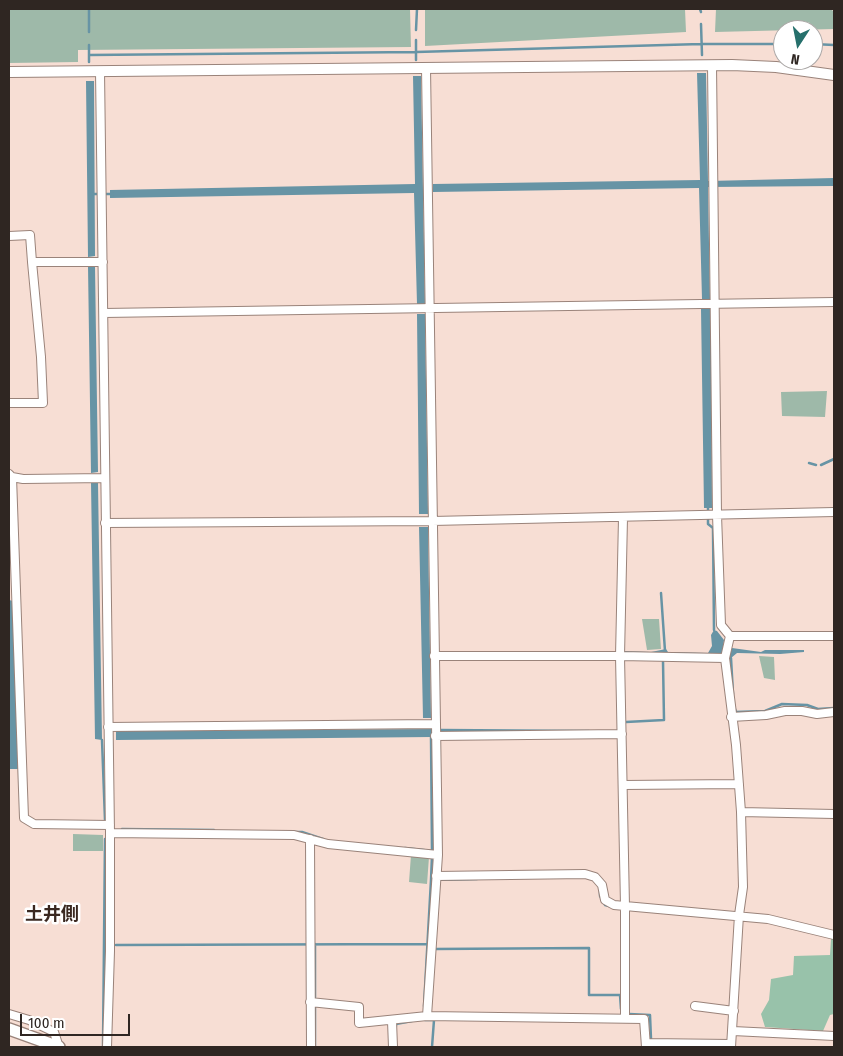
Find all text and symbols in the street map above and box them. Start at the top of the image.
north arrow [773,20,823,70]
text: N [790,50,801,68]
district label: 土井側 [25,904,79,926]
scale bar [22,1004,132,1036]
text: 100 m [28,1014,65,1032]

